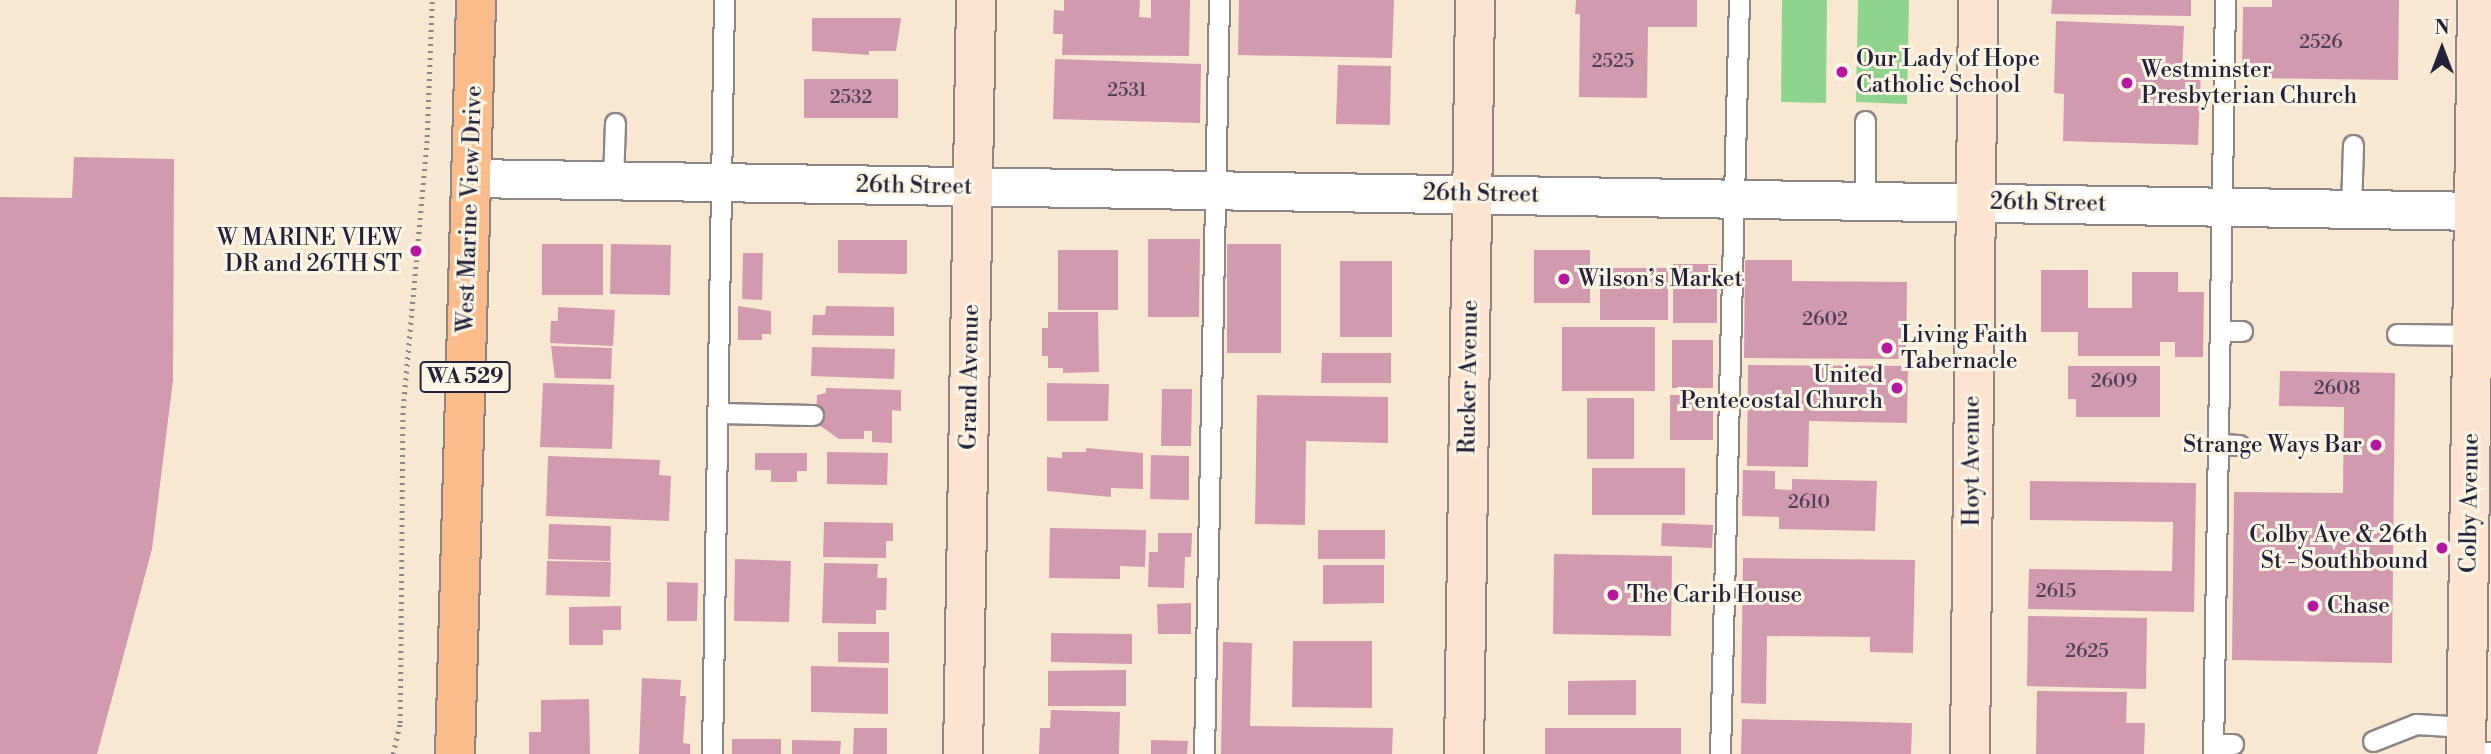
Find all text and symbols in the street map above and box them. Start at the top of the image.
north arrow [2407,14,2477,84]
text: N [2434,16,2450,40]
house number: 2526 [2299,32,2343,54]
place label: Our Lady of Hope Catholic School [1856,45,2040,99]
house number: 2525 [1592,51,1634,73]
place label: Westminster Presbyterian Church [2141,56,2357,110]
marker: Our Lady of Hope Catholic School [1834,64,1850,80]
marker: Westminster Presbyterian Church [2119,75,2135,91]
house number: 2531 [1107,80,1147,102]
street label: West Marine View Drive [452,85,488,333]
house number: 2532 [830,87,872,109]
street label: 26th Street [856,171,972,201]
street label: 26th Street [1423,179,1539,209]
street label: 26th Street [1990,188,2106,218]
place label: W MARINE VIEW DR and 26TH ST [217,224,402,278]
marker: W MARINE VIEW DR and 26TH ST [408,243,424,259]
place label: Wilson’s Market [1578,265,1743,293]
marker: Wilson’s Market [1556,271,1572,287]
street label: Rucker Avenue [1454,300,1484,454]
street label: Grand Avenue [955,304,985,450]
house number: 2602 [1802,309,1848,331]
place label: Living Faith Tabernacle [1901,321,2028,375]
marker: Living Faith Tabernacle [1879,340,1895,356]
road number: WA 529 [420,360,510,394]
place label: United Pentecostal Church [1680,361,1883,415]
house number: 2609 [2091,371,2137,393]
house number: 2608 [2314,378,2360,400]
marker: United Pentecostal Church [1889,380,1905,396]
street label: Hoyt Avenue [1958,396,1986,526]
place label: Strange Ways Bar [2183,431,2362,459]
street label: Colby Avenue [2455,433,2485,573]
marker: Strange Ways Bar [2368,437,2384,453]
house number: 2610 [1788,492,1830,514]
place label: Colby Ave & 26th St - Southbound [2249,521,2428,575]
marker: Colby Ave & 26th St - Southbound [2434,540,2450,556]
place label: The Carib House [1627,581,1802,609]
house number: 2615 [2036,581,2076,603]
marker: The Carib House [1605,587,1621,603]
place label: Chase [2327,592,2390,620]
marker: Chase [2305,598,2321,614]
house number: 2625 [2065,641,2109,663]

